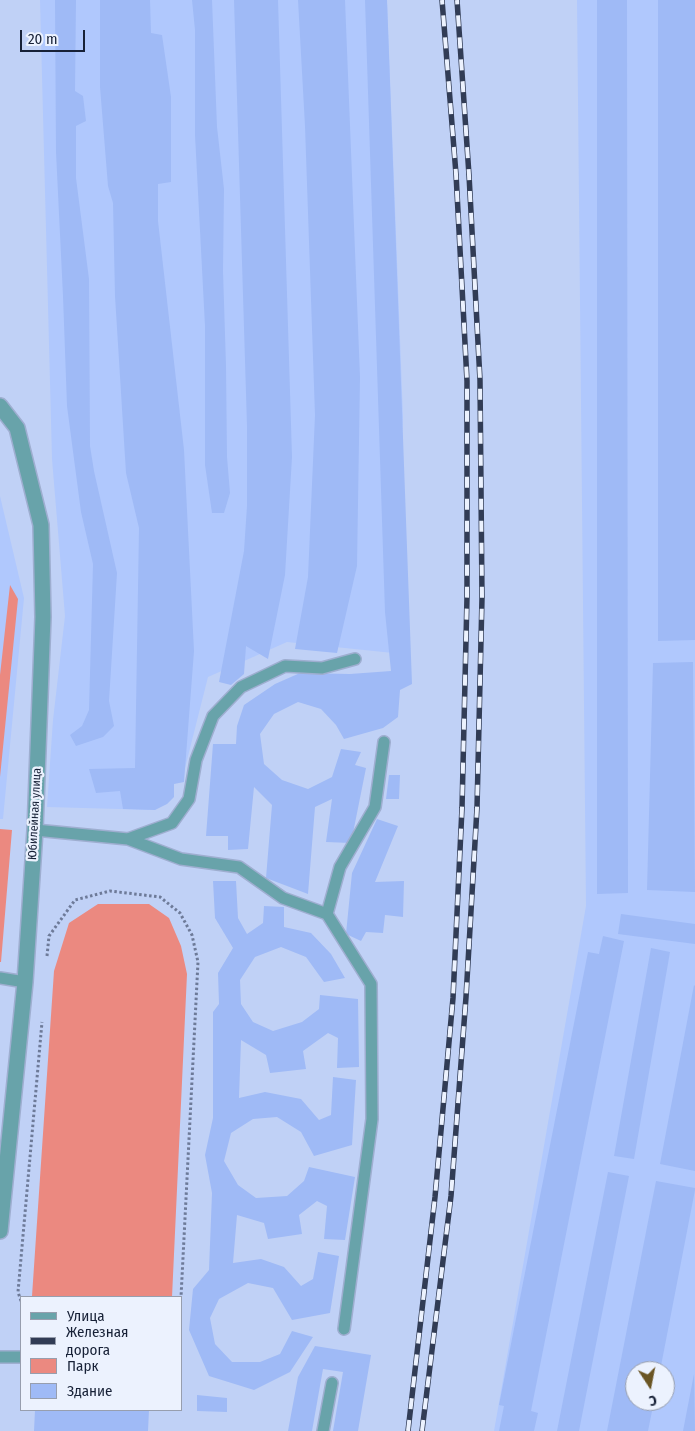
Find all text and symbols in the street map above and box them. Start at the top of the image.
scale bar [22,20,88,52]
text: 20 m [28,30,58,48]
street label: Юбилейная улица [25,768,45,860]
legend [20,1296,182,1411]
text: Улица [67,1307,105,1325]
text: Железная дорога [66,1323,128,1359]
text: Парк [67,1357,98,1375]
north arrow [625,1361,675,1411]
text: Здание [67,1382,113,1400]
text: С [648,1391,658,1409]

